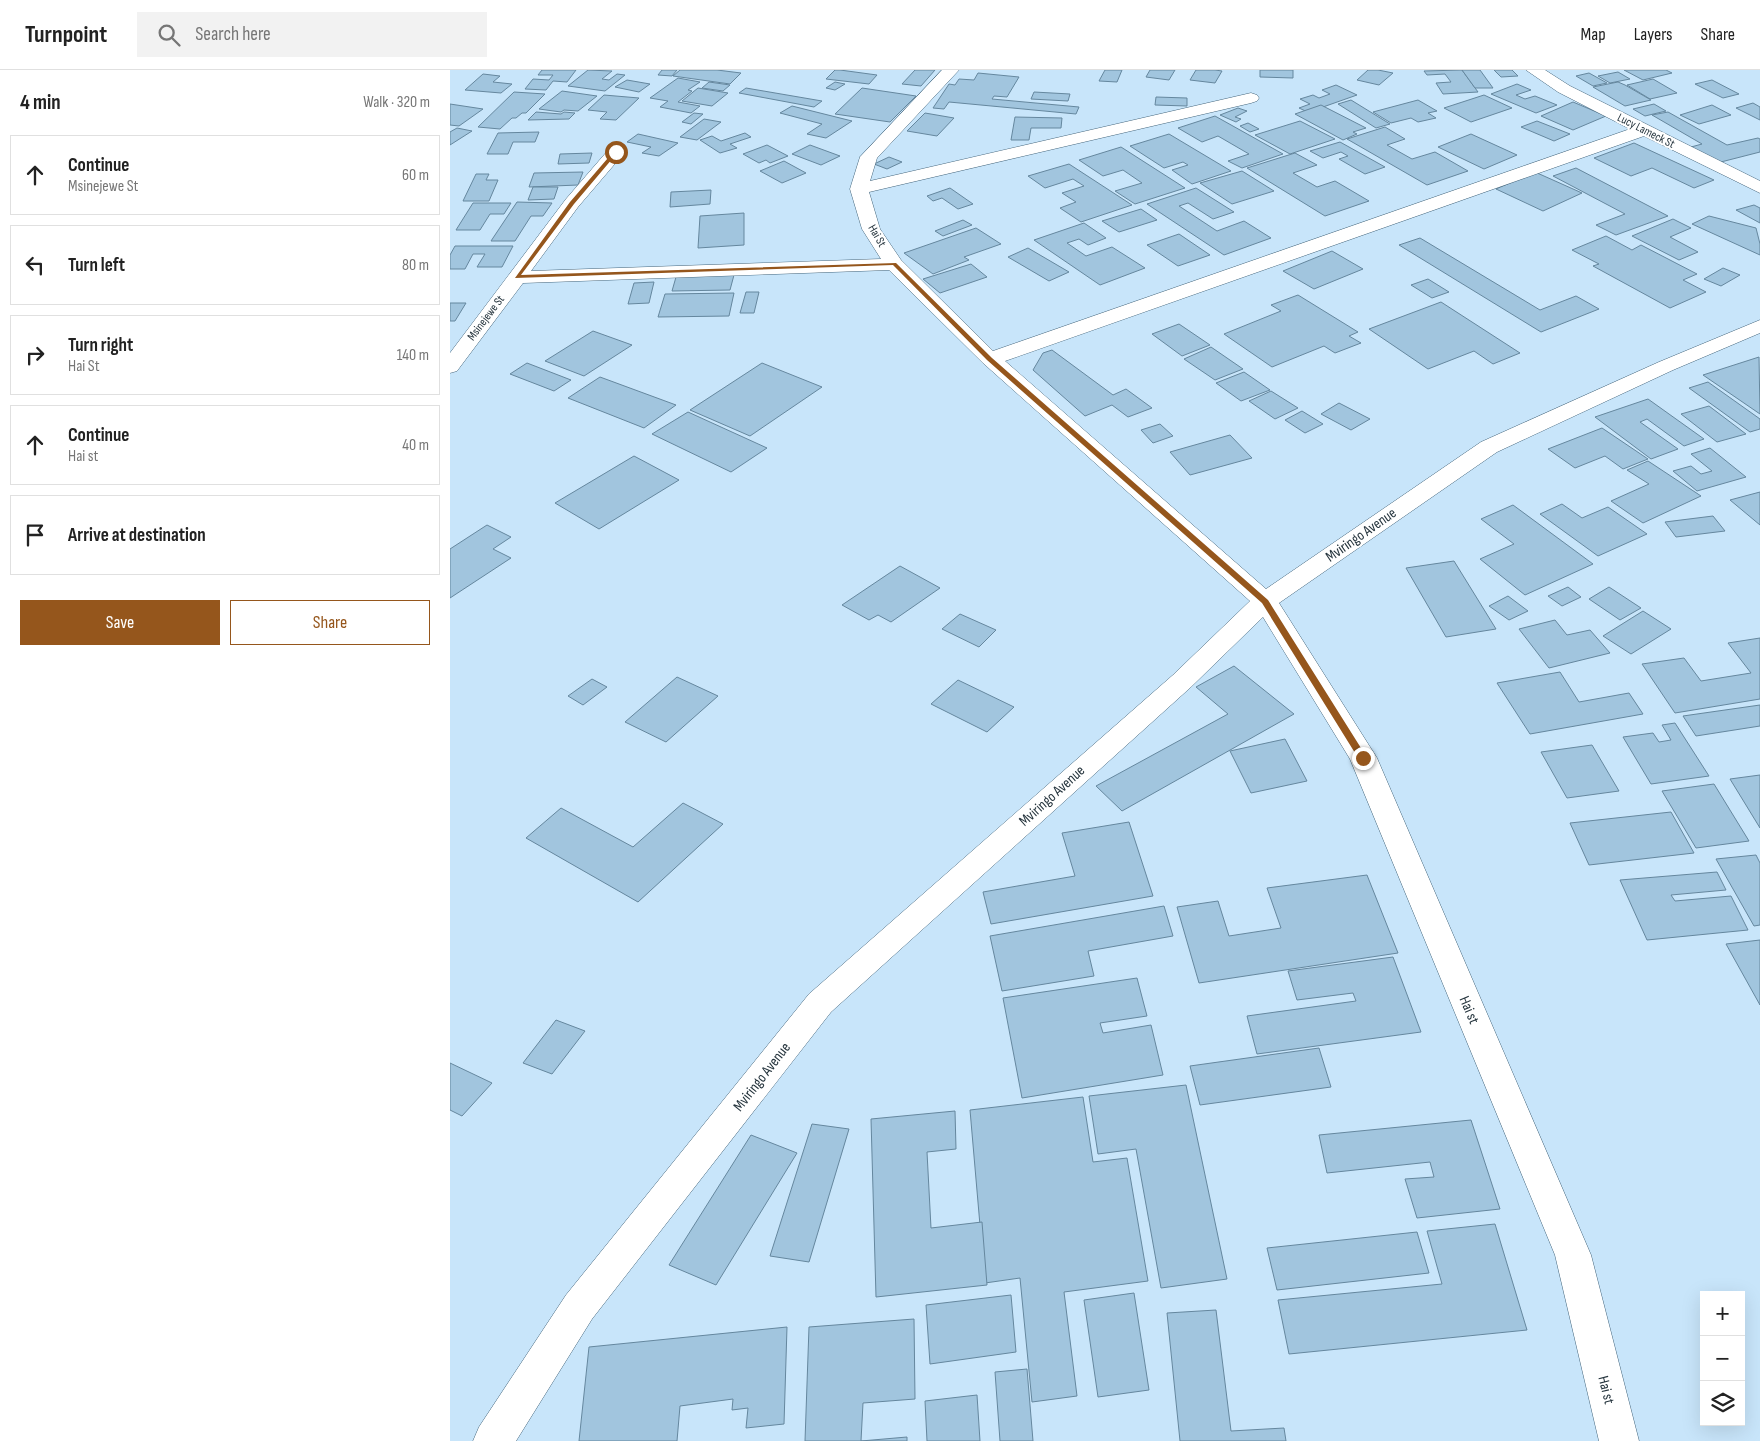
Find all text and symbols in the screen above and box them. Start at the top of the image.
search box [137,12,487,57]
text: Turnpoint [25,20,107,49]
icon: search [155,21,183,49]
text: Search here [195,23,271,46]
text: Map [1581,24,1606,45]
text: Layers [1634,24,1673,45]
text: Share [1701,24,1735,45]
text: 4 min [20,90,61,115]
text: Walk · 320 m [363,93,430,112]
street label: Lucy Lameck St [1615,110,1678,152]
route start [605,141,628,164]
text: Continue [68,154,129,177]
icon: ahead [21,161,49,189]
text: 60 m [402,166,429,185]
text: Msinejewe St [68,177,138,196]
street label: Hai St [865,222,890,250]
icon: left [21,251,49,279]
text: Turn left [68,254,125,277]
text: 80 m [402,256,429,275]
street label: Msinejewe St [464,292,508,344]
text: Turn right [68,334,133,357]
icon: right [21,341,49,369]
text: 140 m [397,346,429,365]
text: Hai St [68,357,100,376]
text: Continue [68,424,129,447]
icon: ahead [21,431,49,459]
text: 40 m [402,436,429,455]
text: Hai st [68,447,98,466]
street label: Mviringo Avenue [1322,504,1400,566]
icon: arrive [21,521,49,549]
text: Arrive at destination [68,524,206,547]
button: Save [20,600,220,645]
button: Share [230,600,430,645]
route end [1352,747,1375,770]
street label: Mviringo Avenue [1015,761,1089,831]
street label: Hai st [1455,993,1483,1027]
street label: Mviringo Avenue [729,1039,795,1115]
map controls [1700,1291,1745,1426]
button: + [1700,1291,1745,1336]
button: − [1700,1336,1745,1381]
street label: Hai st [1593,1374,1619,1407]
button: layers [1700,1381,1745,1426]

